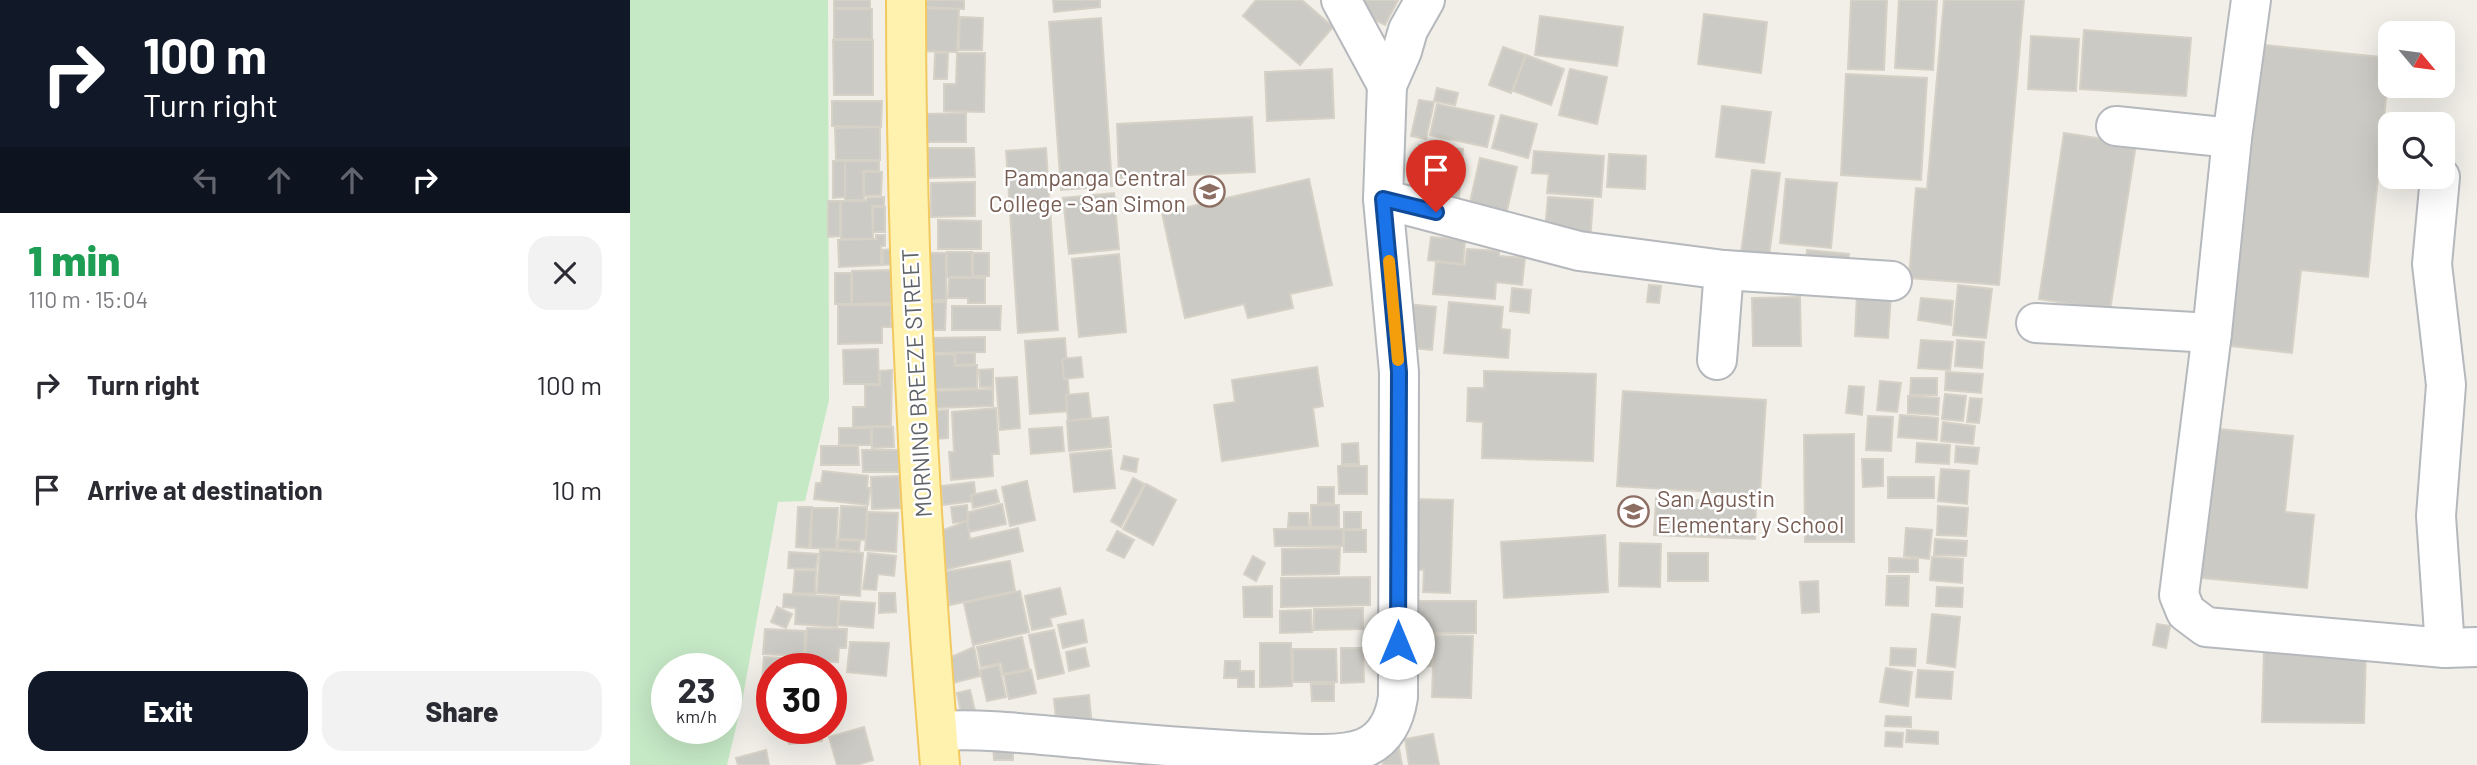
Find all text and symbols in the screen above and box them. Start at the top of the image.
north arrow [2378,21,2455,98]
map controls [2378,21,2455,189]
text: 100 m [143,25,267,84]
icon: right [28,28,119,119]
text: Turn right [143,85,278,123]
button: search [2378,112,2455,189]
pin [1406,140,1466,212]
icon: arrive [1417,151,1455,189]
icon: left [187,161,225,199]
icon: ahead [260,161,298,199]
icon: ahead [333,161,371,199]
icon: right [406,161,444,199]
place label: Pampanga Central College - San Simon [989,163,1186,217]
school or university icon: Pampanga Central College - San Simon [1192,174,1226,208]
text: 1 min [28,234,120,284]
button: close [528,236,602,310]
street label: MORNING BREEZE STREET [895,248,937,518]
text: 110 m · 15:04 [28,285,148,313]
icon: right [28,366,66,404]
text: Turn right [87,369,200,400]
text: 100 m [537,369,602,400]
icon: arrive [28,471,66,509]
text: Arrive at destination [87,474,323,505]
text: 10 m [552,474,602,505]
place label: San Agustin Elementary School [1657,484,1844,538]
school or university icon: San Agustin Elementary School [1617,495,1651,529]
position arrow [1361,606,1435,680]
speed limit sign: 30 [756,653,847,744]
text: 23 [677,668,716,710]
button: Exit [28,671,308,751]
button: Share [322,671,602,751]
text: km/h [676,705,717,727]

